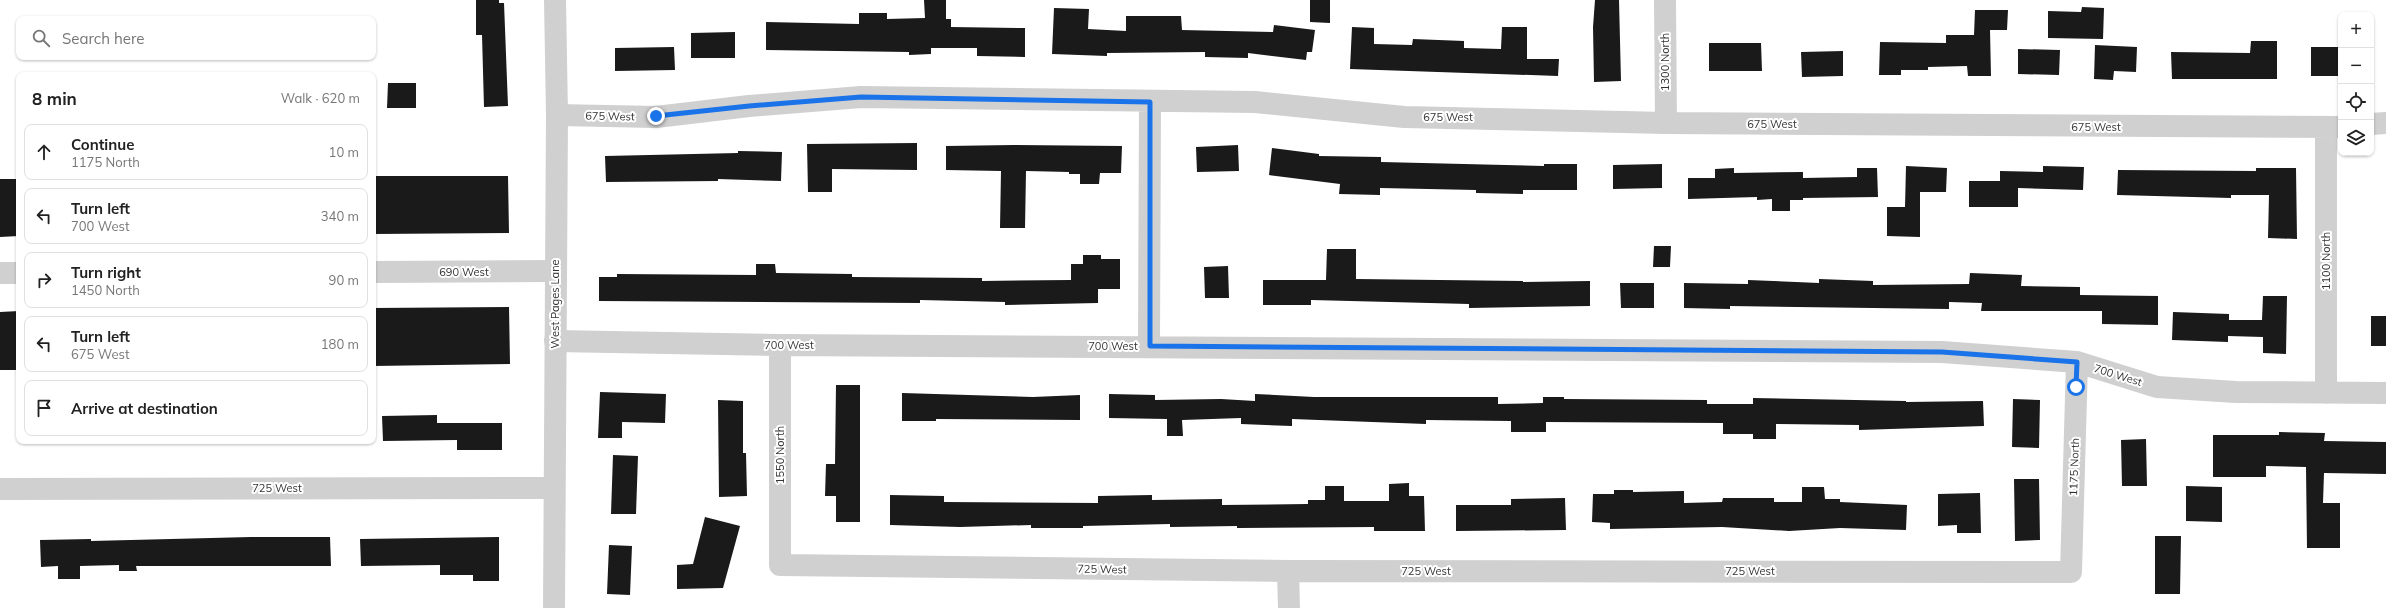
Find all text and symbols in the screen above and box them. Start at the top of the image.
map controls [2338,12,2374,156]
button: + [2338,12,2374,48]
search box [16,16,376,60]
icon: search [30,27,52,49]
text: Search here [62,29,144,48]
street label: 1300 North [1658,33,1672,91]
button: − [2338,48,2374,84]
button: locate [2338,84,2374,120]
text: 8 min [32,88,77,109]
text: Walk · 620 m [281,90,360,106]
route end [647,107,665,125]
street label: 675 West [585,109,635,123]
street label: 675 West [1423,110,1473,124]
street label: 675 West [1747,117,1797,131]
street label: 675 West [2071,120,2121,134]
button: layers [2338,120,2374,156]
text: Continue [71,135,134,154]
icon: ahead [33,141,55,163]
text: 10 m [329,144,359,160]
text: 1175 North [71,154,140,170]
text: Turn left [71,199,130,218]
icon: left [33,205,55,227]
text: 340 m [321,208,359,224]
text: 700 West [71,218,130,234]
street label: 1100 North [2319,232,2333,290]
street label: West Pages Lane [548,259,562,349]
text: Turn right [71,263,141,282]
street label: 690 West [439,265,489,279]
icon: right [33,269,55,291]
text: 90 m [329,272,359,288]
text: 1450 North [71,282,140,298]
text: Turn left [71,327,130,346]
icon: left [33,333,55,355]
text: 180 m [321,336,359,352]
street label: 700 West [764,338,814,352]
street label: 700 West [1088,339,1138,353]
text: 675 West [71,346,130,362]
street label: 700 West [2092,361,2144,389]
route start [2067,378,2085,396]
icon: arrive [33,397,55,419]
text: Arrive at destination [71,399,218,418]
street label: 1550 North [773,426,787,484]
street label: 1175 North [2066,438,2082,496]
street label: 725 West [252,481,302,495]
street label: 725 West [1077,562,1127,576]
street label: 725 West [1401,564,1451,578]
street label: 725 West [1725,564,1775,578]

